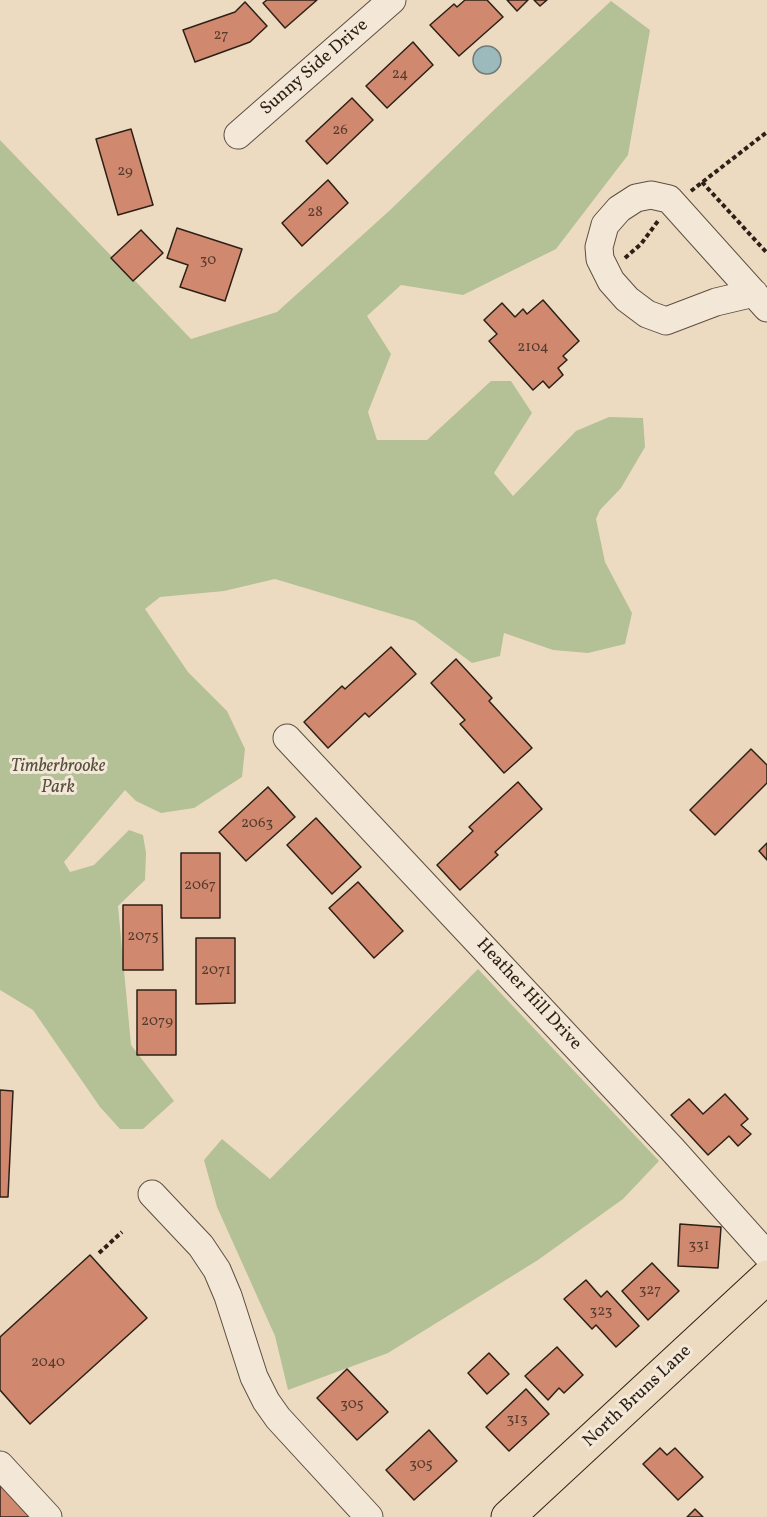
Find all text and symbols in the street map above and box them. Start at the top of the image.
street label: Sunny Side Drive [257,15,373,121]
house number: 27 [214,27,228,45]
house number: 24 [392,66,408,84]
house number: 26 [332,122,348,140]
house number: 29 [117,163,133,181]
house number: 28 [307,204,323,222]
house number: 30 [200,252,216,270]
house number: 2104 [517,339,549,357]
park label: Timberbrooke Park [11,757,105,800]
house number: 2063 [241,815,273,833]
house number: 2067 [184,877,216,895]
house number: 2075 [127,928,159,946]
street label: Heather Hill Drive [471,935,585,1055]
house number: 2071 [201,962,231,980]
house number: 2079 [141,1013,173,1031]
house number: 331 [688,1237,710,1255]
house number: 327 [639,1282,661,1300]
house number: 323 [590,1303,612,1321]
street label: North Bruns Lane [579,1341,697,1453]
house number: 2040 [31,1354,65,1372]
house number: 305 [340,1396,364,1414]
house number: 313 [506,1411,528,1429]
house number: 305 [409,1456,433,1474]

